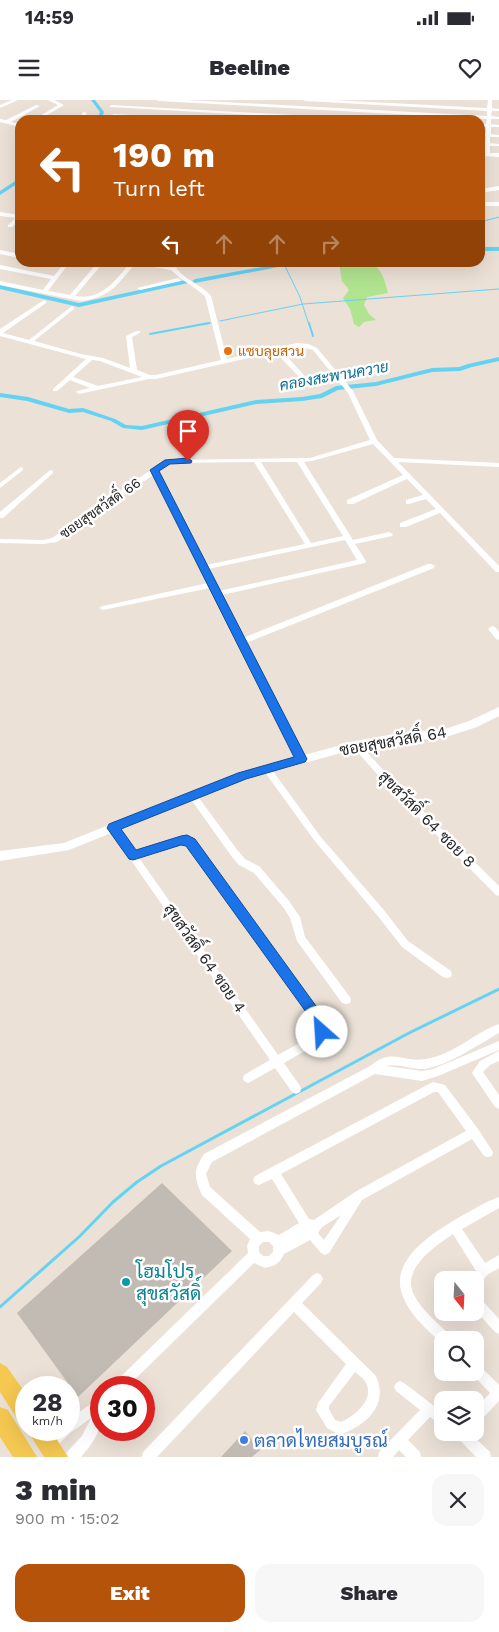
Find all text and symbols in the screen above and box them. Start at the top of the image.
text: 14:59 [25,6,74,29]
icon: menu [15,54,43,82]
icon: heart [456,54,484,82]
text: Beeline [209,55,290,80]
text: 190 m [113,134,215,176]
icon: left [30,135,95,200]
text: Turn left [113,176,205,201]
icon: left [157,230,185,258]
icon: ahead [210,230,238,258]
icon: ahead [263,230,291,258]
icon: right [316,230,344,258]
place label: แซบลุยสวน [238,343,304,361]
marker: แซบลุยสวน [222,345,234,357]
water label: คลองสะพานควาย [278,357,390,394]
pin [167,410,209,461]
icon: arrive [174,417,202,445]
street label: ซอยสุขสวัสดิ์ 66 [54,471,145,543]
street label: ซอยสุขสวัสดิ์ 64 [337,717,449,762]
street label: สุขสวัสดิ์ 64 ซอย 8 [373,763,483,873]
street label: สุขสวัสดิ์ 64 ซอย 4 [159,897,254,1018]
position arrow [295,1005,347,1057]
place label: โฮมโปร สุขสวัสดิ์ [135,1259,201,1306]
north arrow [434,1271,484,1321]
map controls [434,1271,484,1441]
marker: โฮมโปร สุขสวัสดิ์ [120,1276,132,1288]
button: search [434,1331,484,1381]
speed limit sign: 30 [90,1376,155,1441]
text: 28 [32,1388,63,1417]
button: layers [434,1391,484,1441]
text: km/h [32,1414,63,1428]
place label: ตลาดไทยสมบูรณ์ [254,1428,388,1454]
marker: ตลาดไทยสมบูรณ์ [238,1434,250,1446]
text: 3 min [15,1472,97,1507]
button: close [432,1474,484,1526]
text: 900 m · 15:02 [15,1509,119,1528]
button: Exit [15,1564,245,1622]
button: Share [255,1564,484,1622]

